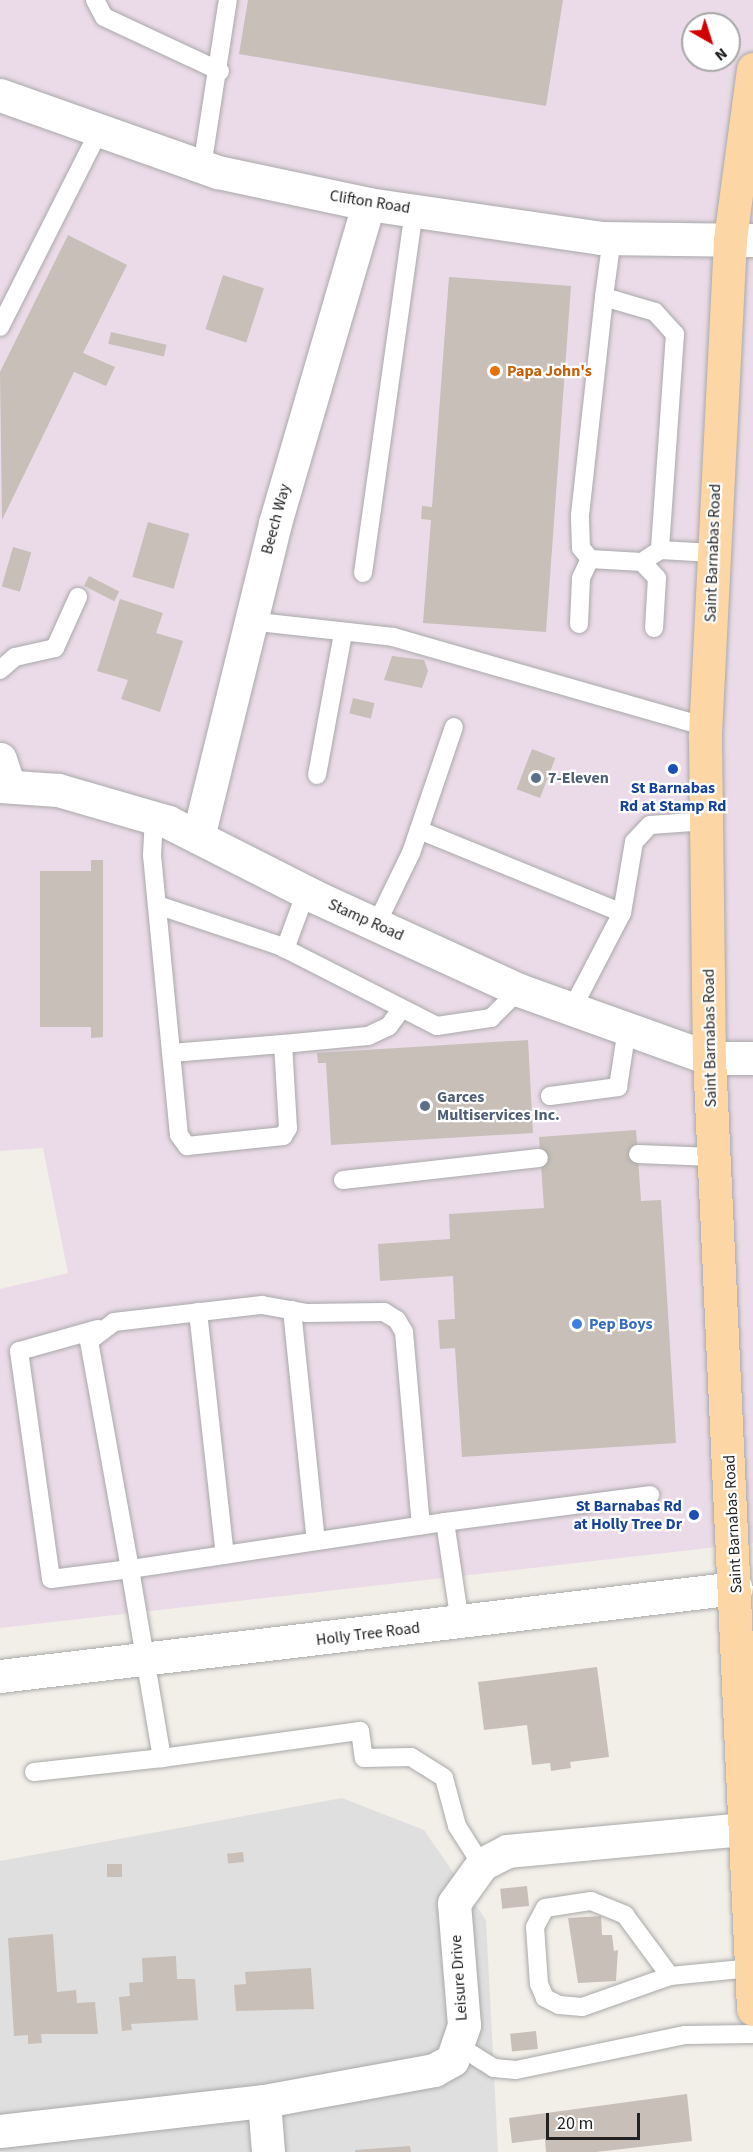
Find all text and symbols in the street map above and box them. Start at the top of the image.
north arrow [681,12,741,72]
text: N [710,43,732,66]
street label: Clifton Road [328,186,412,218]
place label: Papa John's [507,361,592,381]
marker: Papa John's [488,364,502,378]
street label: Beech Way [257,482,295,556]
street label: Saint Barnabas Road [701,483,725,623]
marker: St Barnabas Rd at Stamp Rd [666,762,680,776]
place label: 7-Eleven [548,768,609,788]
marker: 7-Eleven [529,771,543,785]
place label: St Barnabas Rd at Stamp Rd [619,778,727,816]
street label: Stamp Road [325,895,407,945]
street label: Saint Barnabas Road [699,969,721,1107]
place label: Garces Multiservices Inc. [437,1087,560,1125]
marker: Garces Multiservices Inc. [418,1099,432,1113]
place label: Pep Boys [589,1314,653,1334]
marker: Pep Boys [570,1317,584,1331]
street label: Saint Barnabas Road [720,1454,746,1594]
place label: St Barnabas Rd at Holly Tree Dr [573,1496,682,1534]
marker: St Barnabas Rd at Holly Tree Dr [687,1508,701,1522]
street label: Holly Tree Road [315,1618,421,1650]
street label: Leisure Drive [446,1934,472,2022]
scale bar [549,2101,644,2139]
text: 20 m [557,2111,593,2136]

